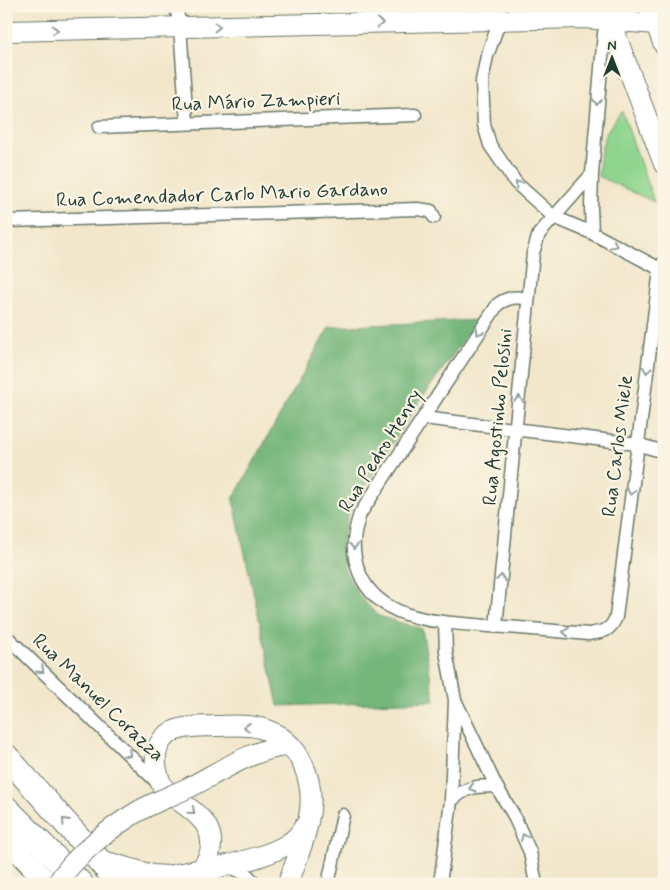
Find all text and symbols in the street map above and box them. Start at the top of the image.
one-way arrow [376,17,384,28]
one-way arrow [214,21,222,32]
one-way arrow [52,25,59,35]
north arrow [588,32,638,82]
text: N [607,37,617,55]
street label: Rua Mário Zampieri [171,86,341,118]
one-way arrow [592,98,603,106]
street label: Rua Comendador Carlo Mario Gardano [56,176,388,214]
one-way arrow [515,181,524,190]
one-way arrow [609,238,618,248]
one-way arrow [476,327,485,336]
street label: Rua Agostinho Pelosini [477,327,519,507]
one-way arrow [642,366,653,374]
street label: Rua Carlos Miele [596,373,640,519]
street label: Rua Pedro Henry [332,384,430,518]
one-way arrow [513,394,524,402]
one-way arrow [626,489,637,497]
one-way arrow [349,542,359,550]
one-way arrow [495,573,506,581]
one-way arrow [561,626,569,637]
street label: Rua Manuel Corazza [26,628,170,768]
one-way arrow [35,664,44,673]
one-way arrow [242,721,250,732]
one-way arrow [122,748,131,757]
one-way arrow [468,783,477,793]
one-way arrow [186,806,195,814]
one-way arrow [62,817,71,826]
one-way arrow [519,833,530,842]

